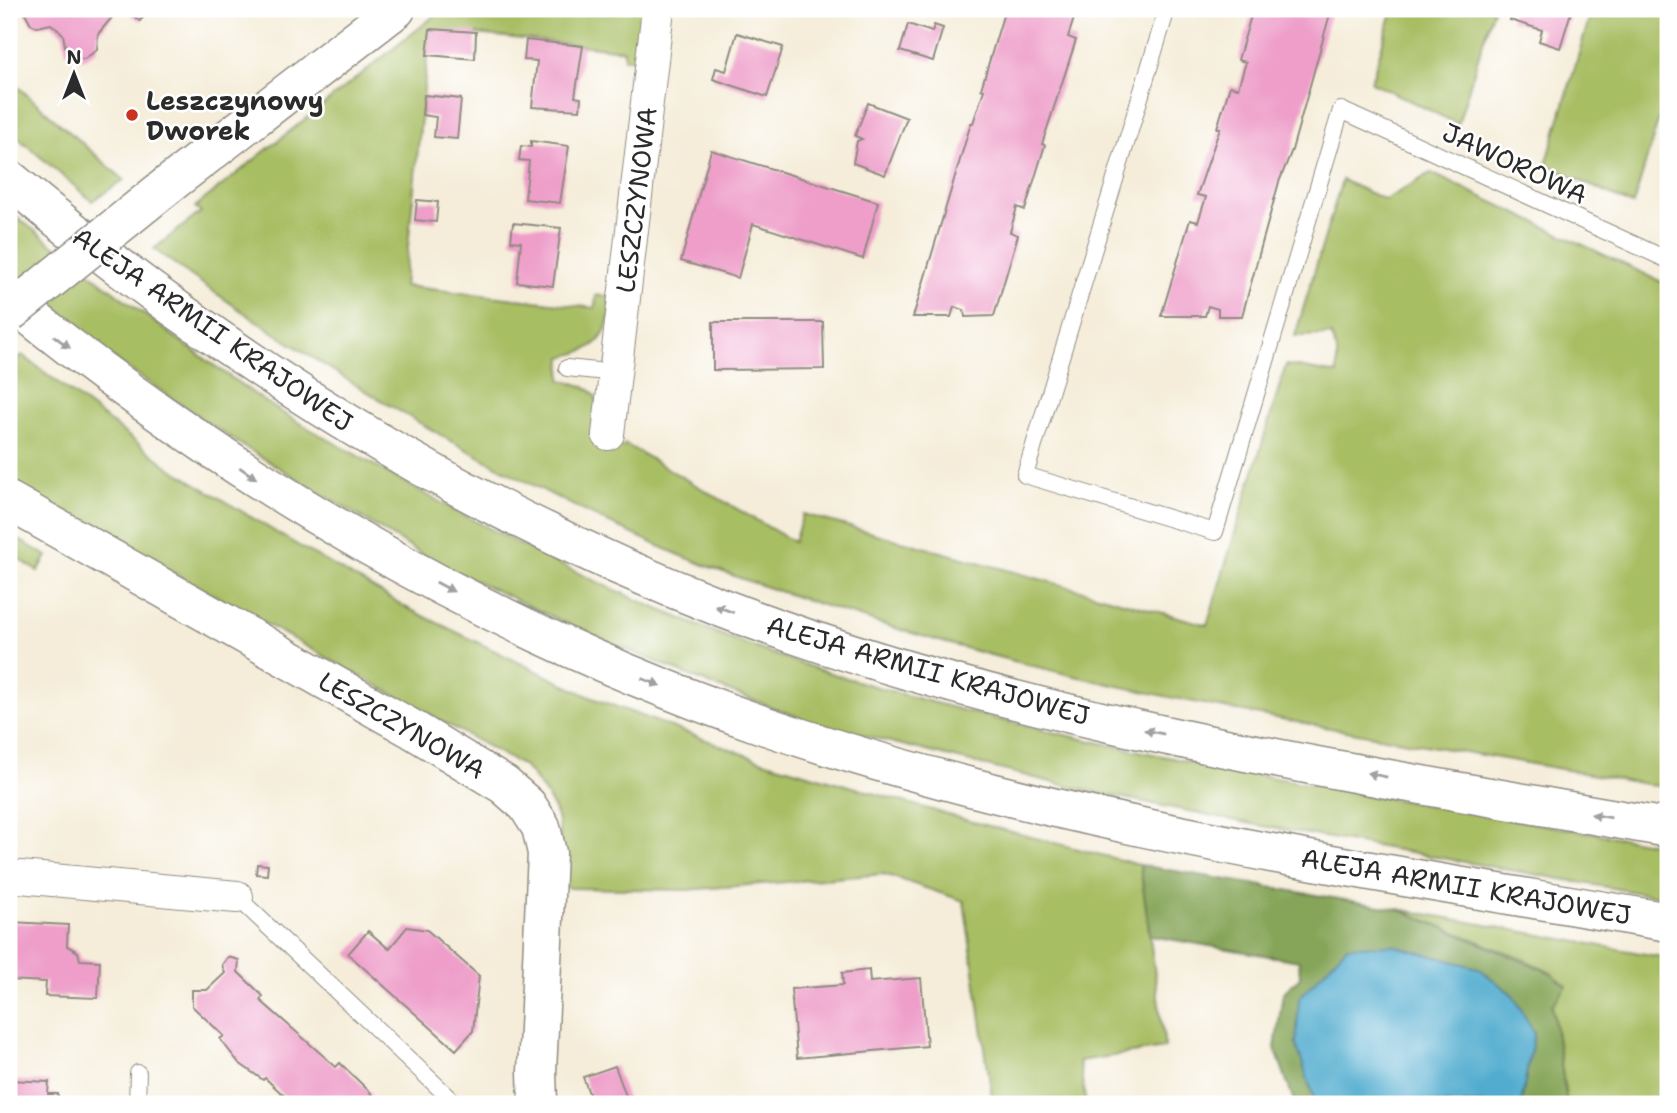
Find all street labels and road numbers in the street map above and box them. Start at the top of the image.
street label: LESZCZYNOWA [607,105,665,295]
street label: JAWOROWA [1437,114,1593,212]
street label: ALEJA ARMII KRAJOWEJ [66,219,360,439]
street label: ALEJA ARMII KRAJOWEJ [762,607,1094,733]
street label: LESZCZYNOWA [312,663,492,787]
street label: ALEJA ARMII KRAJOWEJ [1298,840,1634,932]

